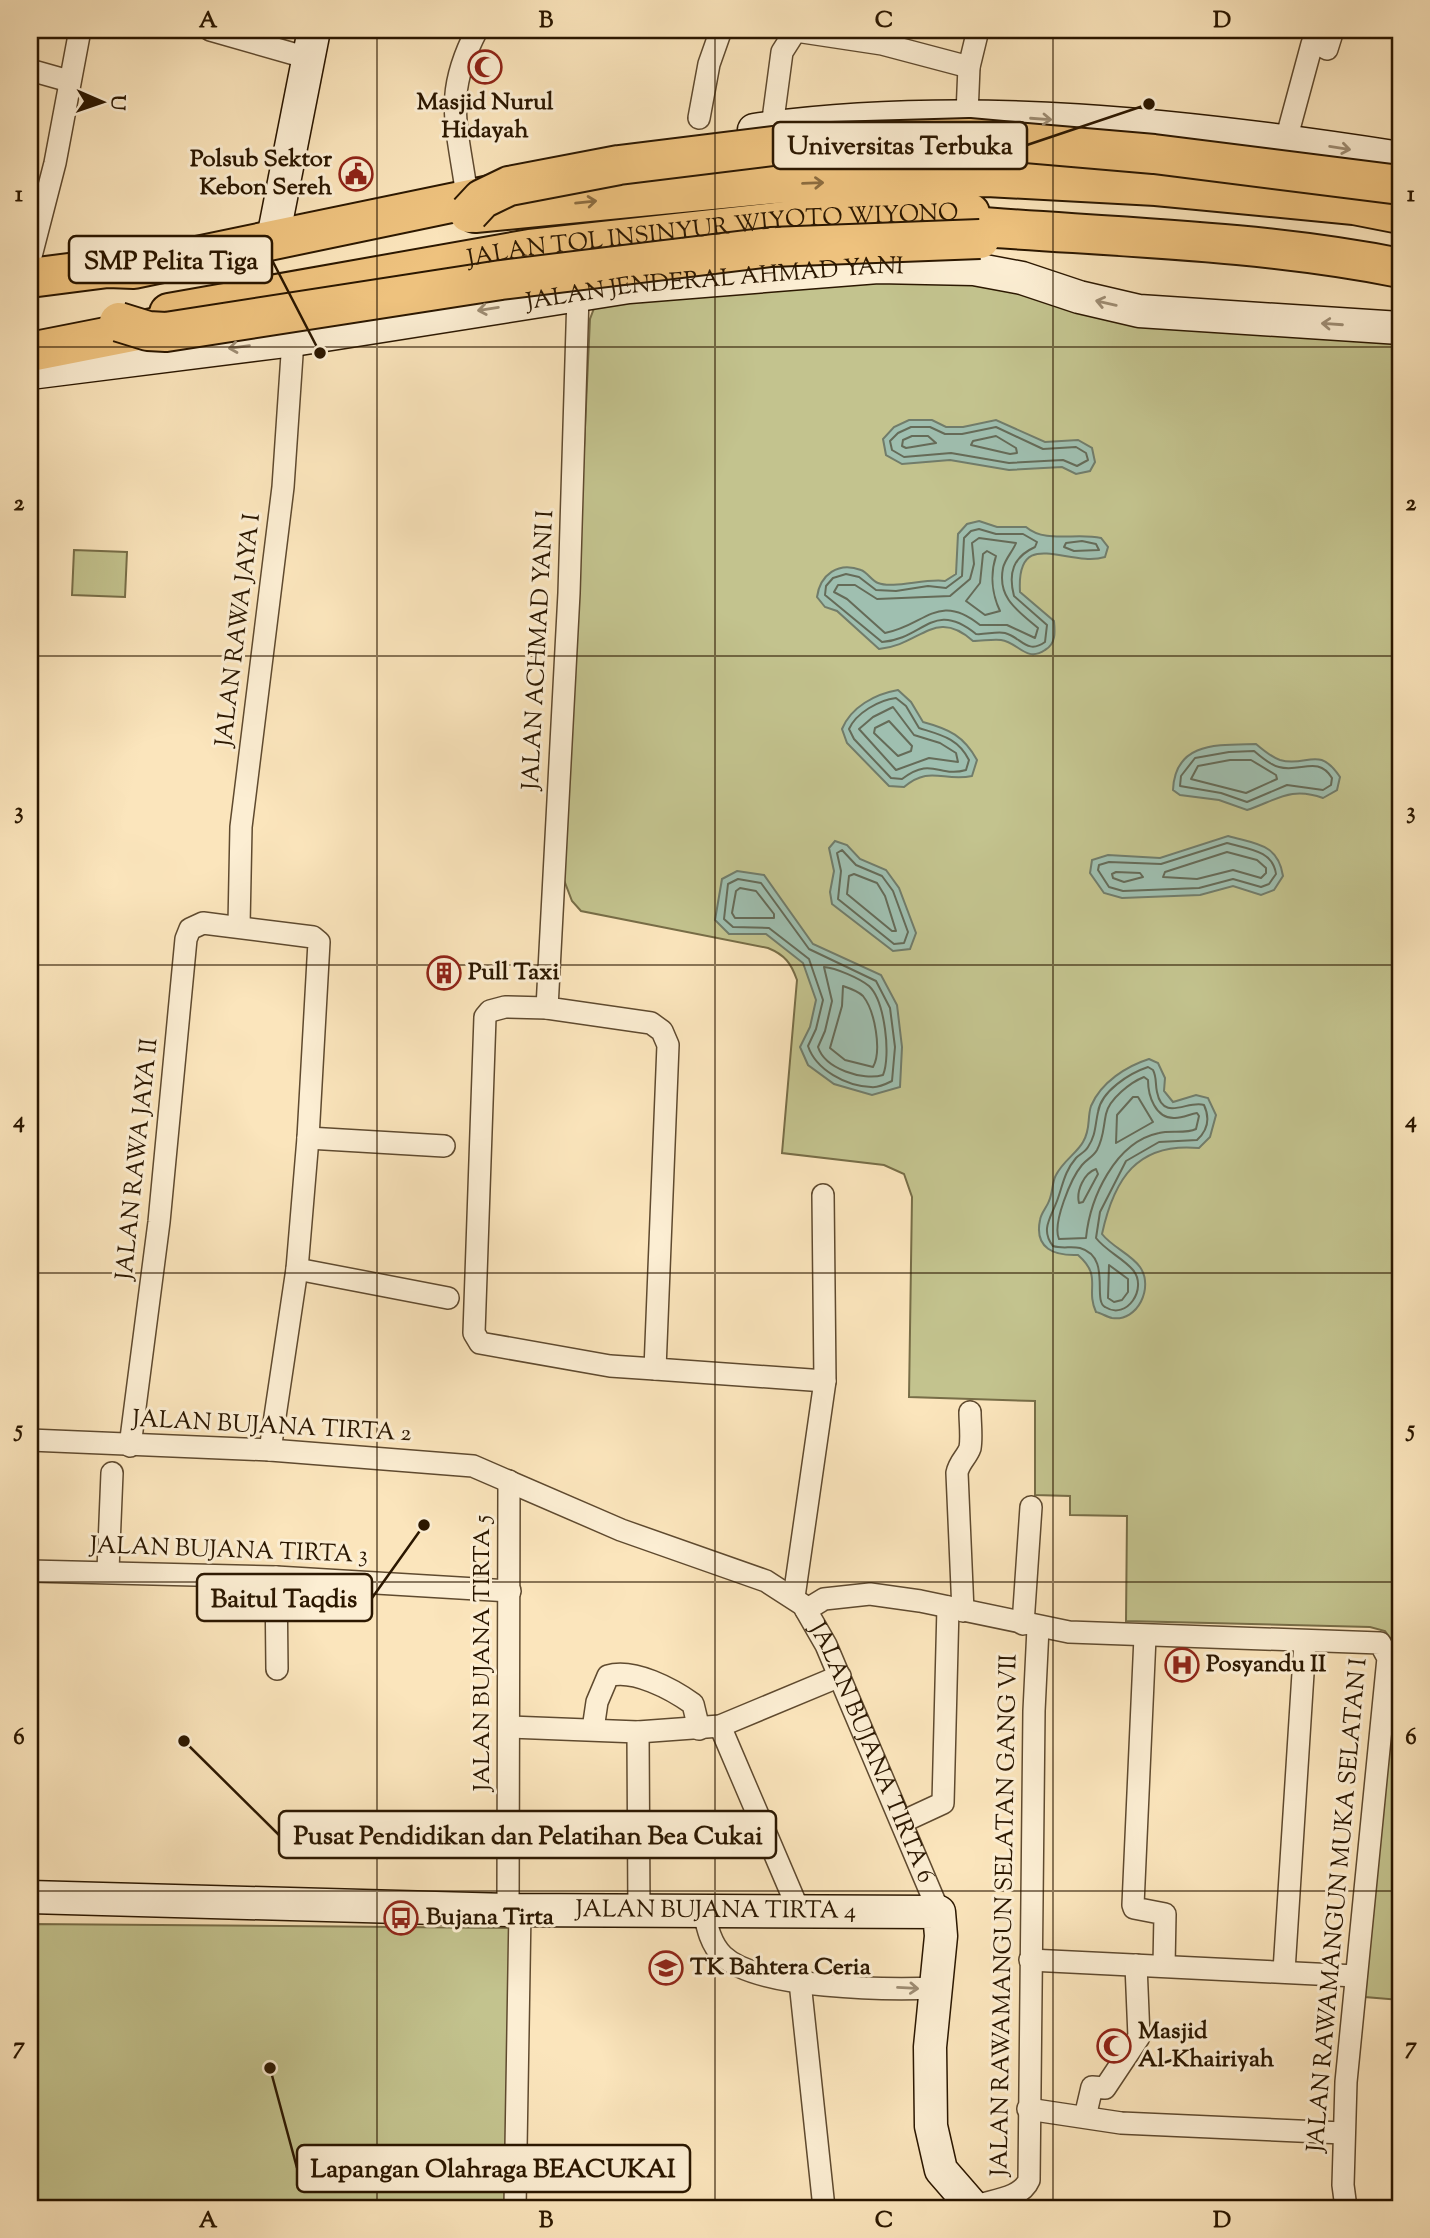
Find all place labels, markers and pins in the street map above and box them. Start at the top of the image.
mosque icon: Masjid Nurul Hidayah [466,48,504,86]
place label: Masjid Nurul Hidayah [416,86,554,148]
callout: Universitas Terbuka [773,122,1027,169]
place label: Polsub Sektor Kebon Sereh [190,143,333,205]
public building icon: Polsub Sektor Kebon Sereh [337,155,375,193]
callout: SMP Pelita Tiga [69,236,272,283]
building icon: Pull Taxi [425,954,463,992]
place label: Pull Taxi [468,956,560,990]
callout: Baitul Taqdis [197,1574,372,1621]
hospital icon: Posyandu II [1163,1646,1201,1684]
place label: Posyandu II [1206,1648,1326,1682]
callout: Pusat Pendidikan dan Pelatihan Bea Cukai [279,1811,776,1858]
bus stop icon: Bujana Tirta [382,1899,420,1937]
place label: Bujana Tirta [426,1901,555,1935]
school or university icon: TK Bahtera Ceria [647,1949,685,1987]
place label: TK Bahtera Ceria [690,1951,872,1985]
place label: Masjid Al-Khairiyah [1138,2015,1275,2077]
mosque icon: Masjid Al-Khairiyah [1095,2027,1133,2065]
callout: Lapangan Olahraga BEACUKAI [297,2145,690,2192]

